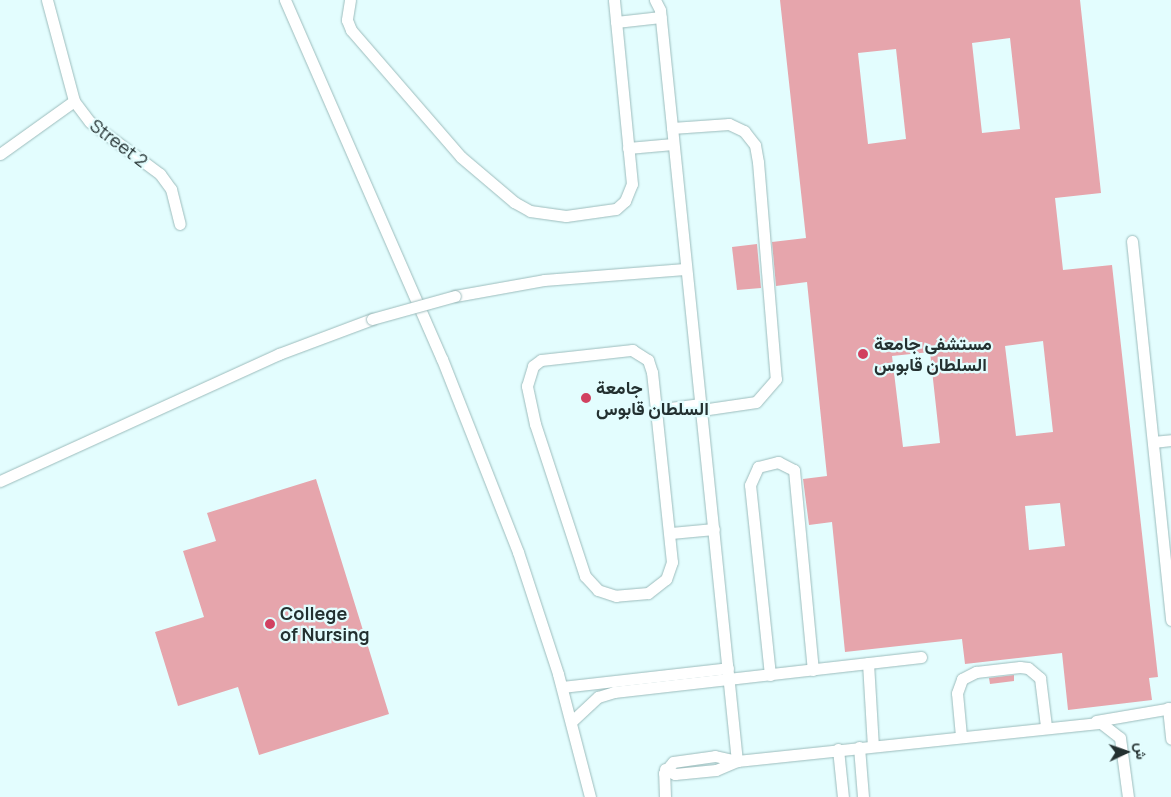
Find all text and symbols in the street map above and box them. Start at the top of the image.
street label: Street 2 [86,114,152,172]
place label: مستشفى جامعة السلطان قابوس [874,333,992,376]
marker: مستشفى جامعة السلطان قابوس [856,347,870,361]
place label: جامعة السلطان قابوس [596,377,709,419]
marker: جامعة السلطان قابوس [580,392,592,404]
place label: College of Nursing [280,603,370,646]
marker: College of Nursing [264,618,276,630]
north arrow [1101,727,1151,777]
text: ش [1132,742,1151,760]

